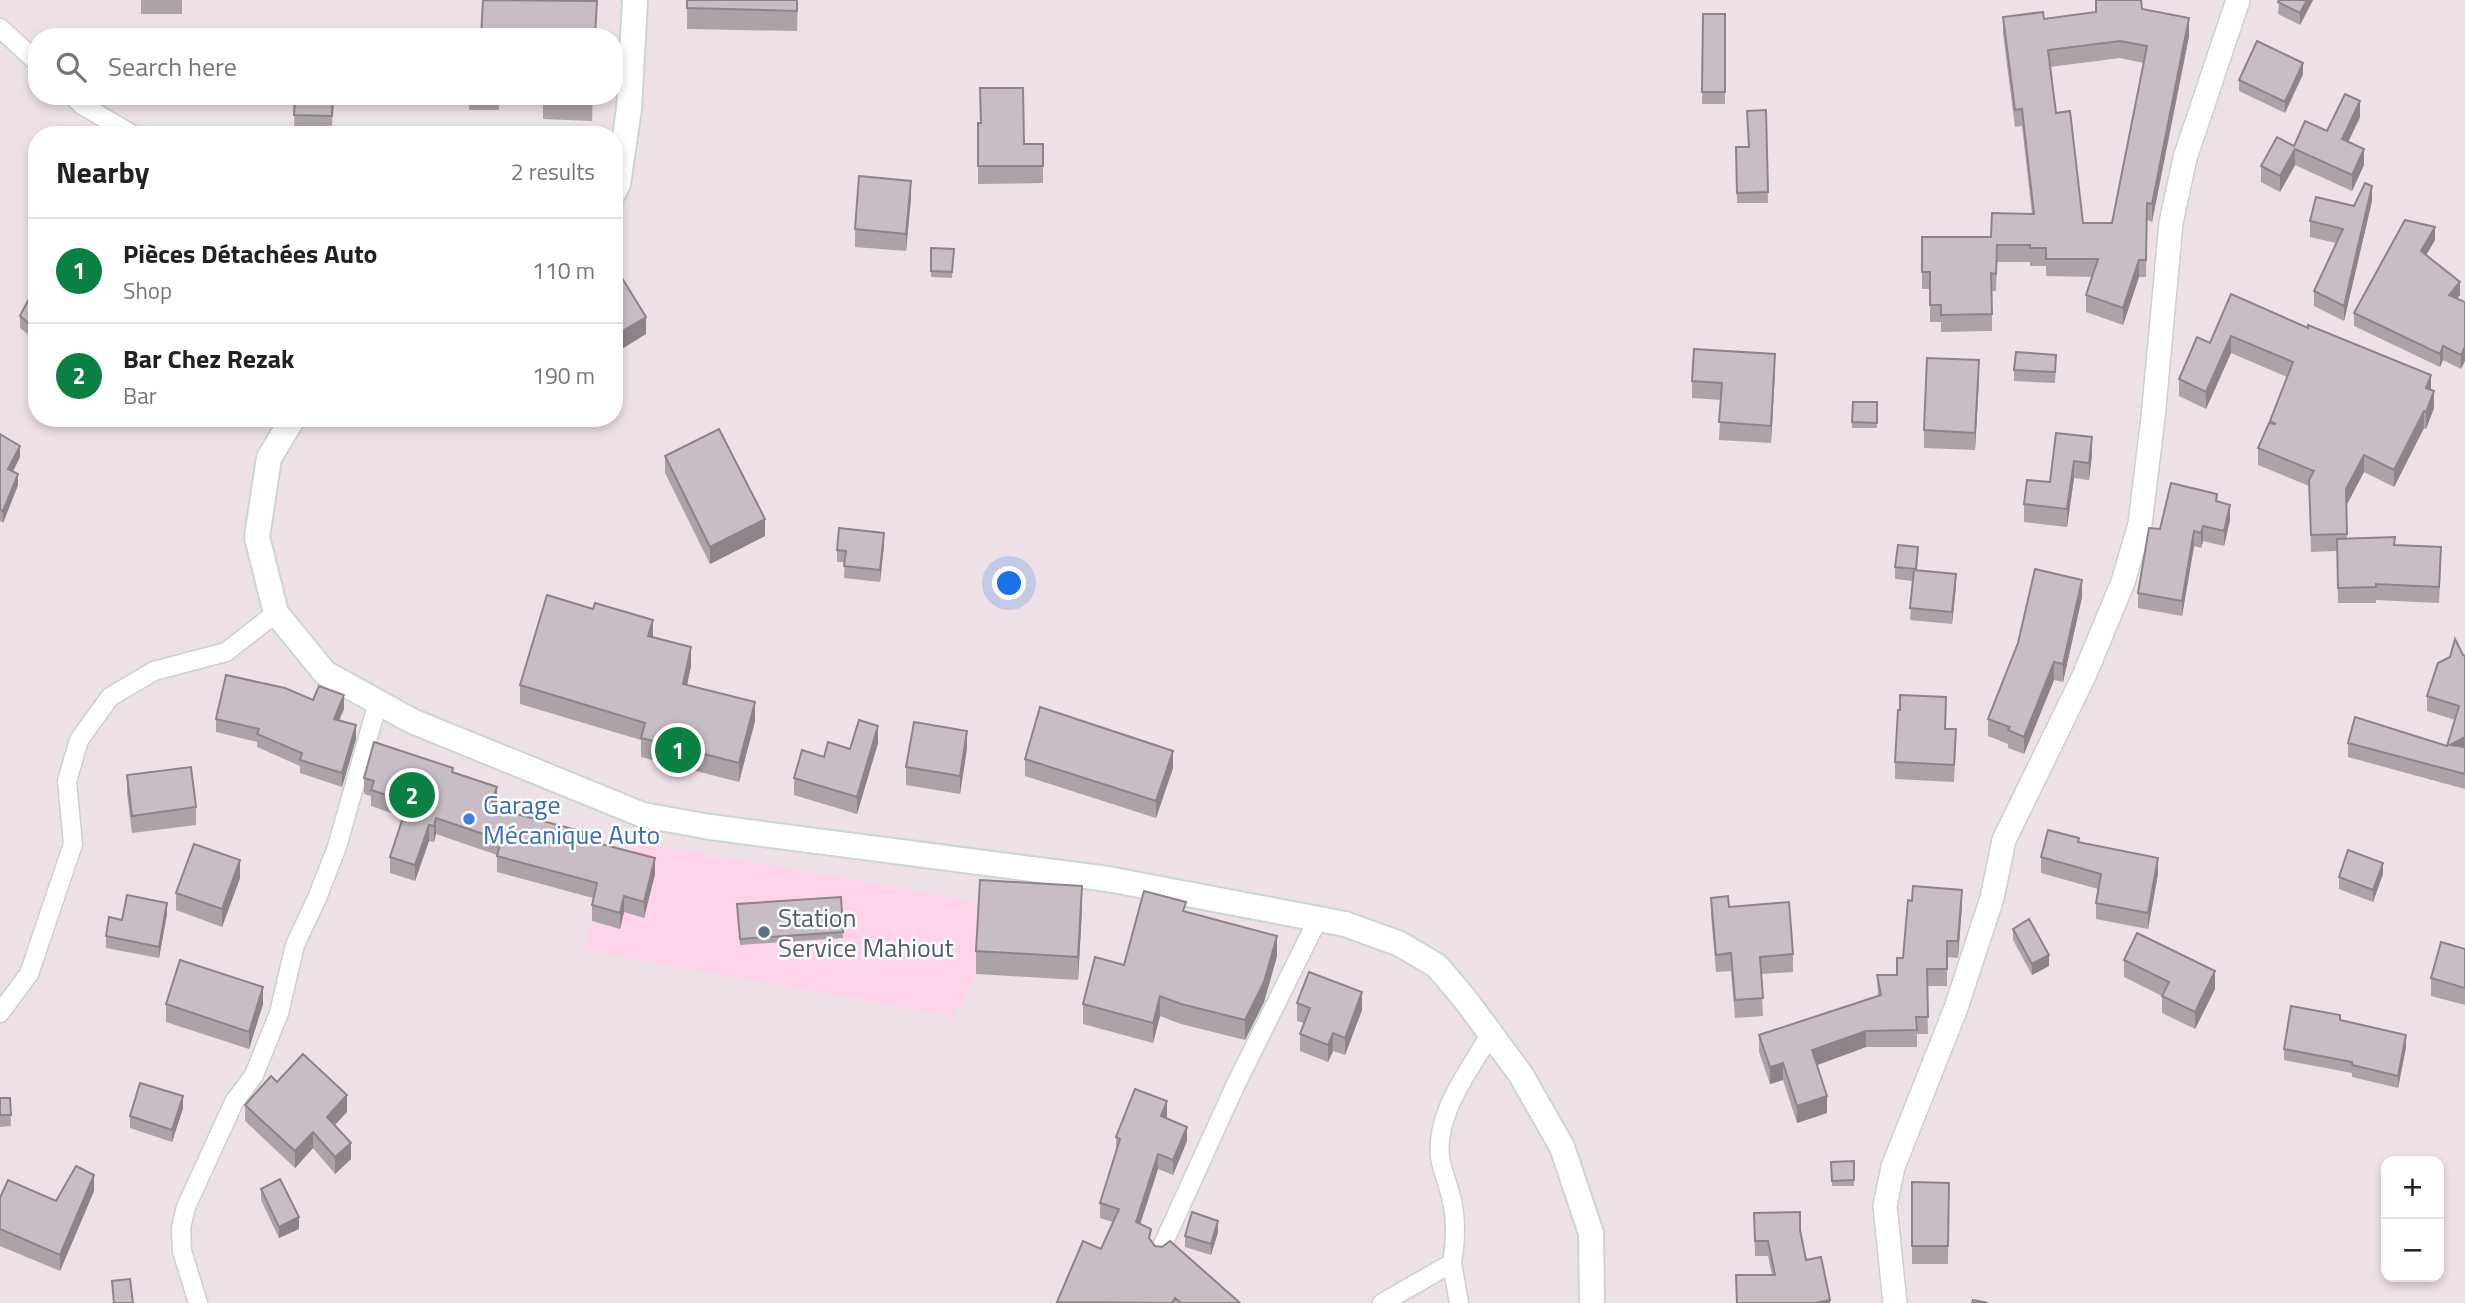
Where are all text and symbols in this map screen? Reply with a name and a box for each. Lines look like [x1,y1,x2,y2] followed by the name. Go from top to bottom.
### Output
[28,28,623,105] search box
[108,47,237,86] text: Search here
[52,48,90,86] icon: search
[56,149,149,195] text: Nearby
[511,154,595,189] text: 2 results
[123,234,377,273] text: Pièces Détachées Auto
[73,253,85,288] text: 1
[532,253,595,288] text: 110 m
[123,273,172,308] text: Shop
[123,339,294,378] text: Bar Chez Rezak
[73,358,85,393] text: 2
[532,358,595,393] text: 190 m
[123,378,157,413] text: Bar
[992,566,1026,600] your location
[655,724,701,776] pin: 1
[389,769,435,821] pin: 2
[483,785,660,854] place label: Garage Mécanique Auto
[461,811,477,827] marker: Garage Mécanique Auto
[778,898,954,967] place label: Station Service Mahiout
[756,924,772,940] marker: Station Service Mahiout
[2381,1156,2444,1282] map controls
[2381,1156,2444,1219] button: +
[2381,1219,2444,1282] button: −

